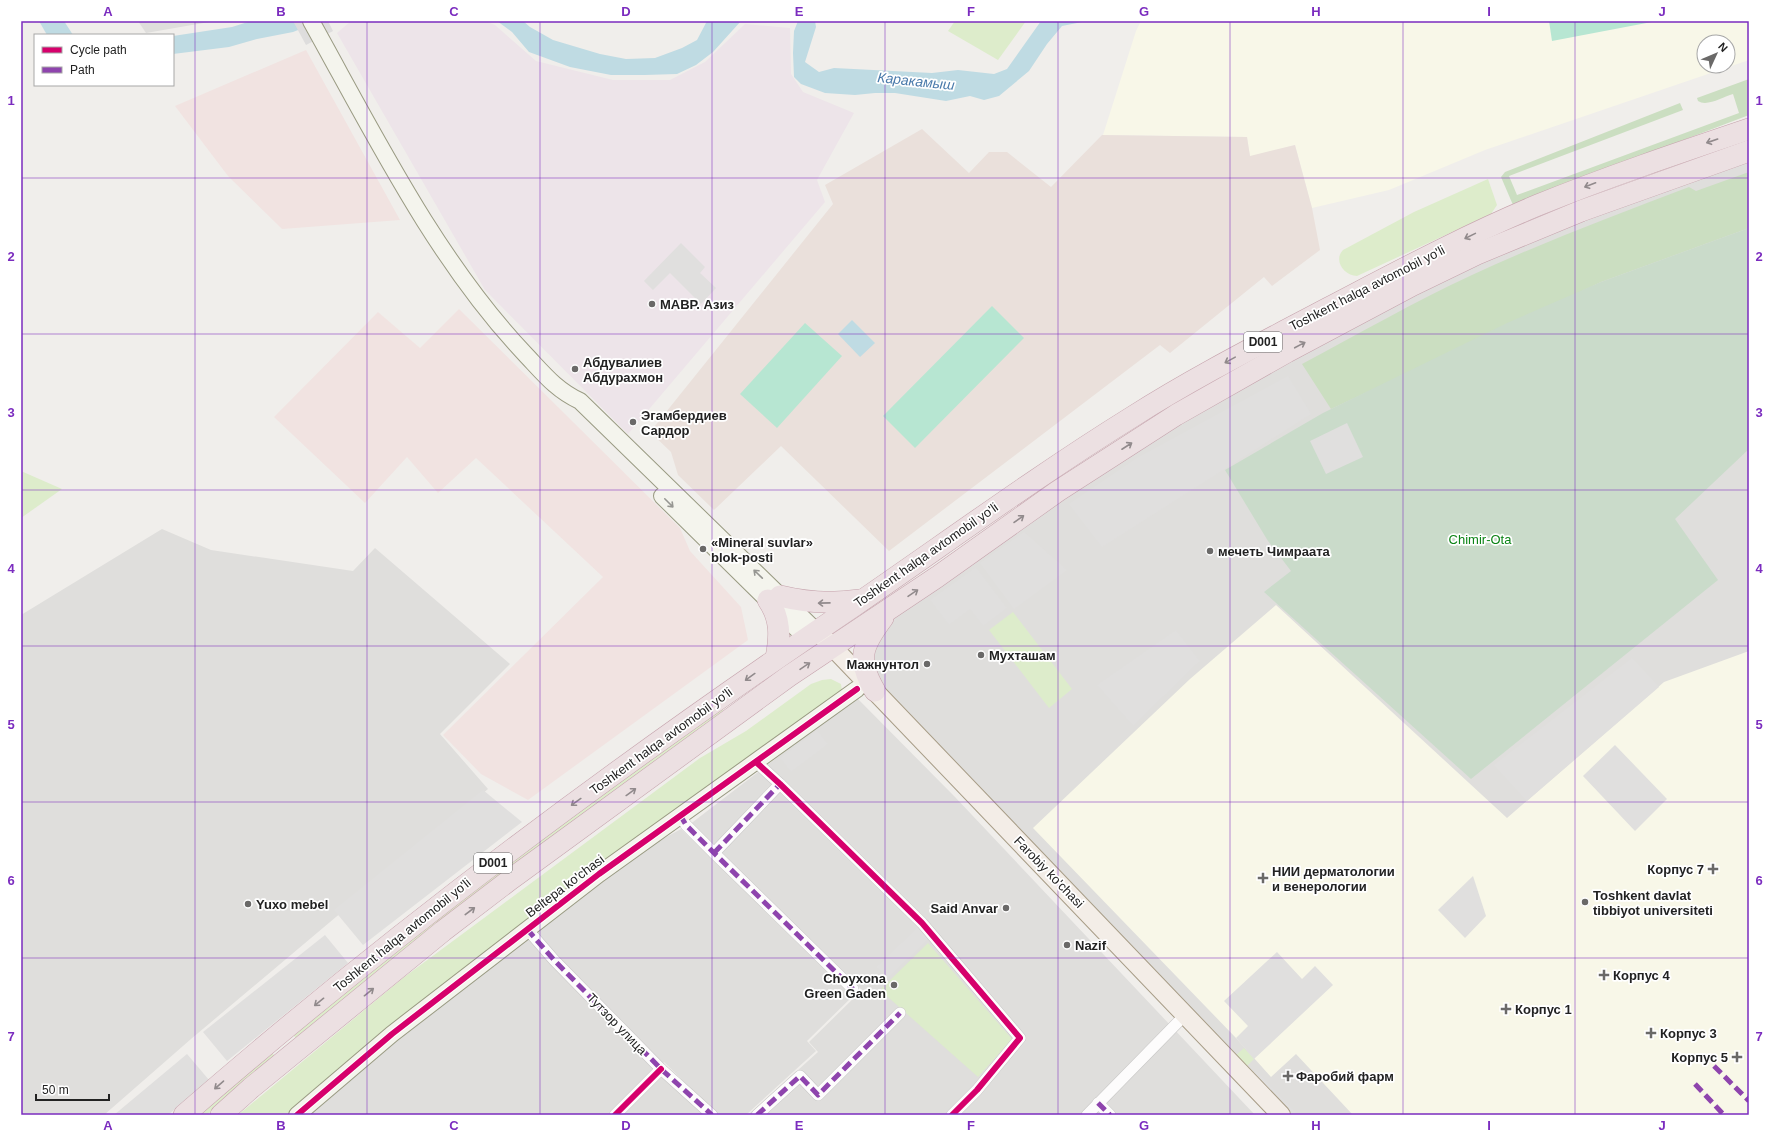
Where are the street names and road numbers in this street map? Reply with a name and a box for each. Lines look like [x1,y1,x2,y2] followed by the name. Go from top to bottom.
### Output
[1287,242,1447,334] street label: Toshkent halqa avtomobil yo'li
[1244,332,1282,352] road number: D001
[851,499,1001,611] street label: Toshkent halqa avtomobil yo'li
[587,684,735,798] street label: Toshkent halqa avtomobil yo'li
[1011,833,1087,911] street label: Farobiy ko'chasi
[523,852,607,920] street label: Beltepa ko'chasi
[474,853,512,873] road number: D001
[330,875,474,995] street label: Toshkent halqa avtomobil yo'li
[584,990,650,1058] street label: Тутзор улица

